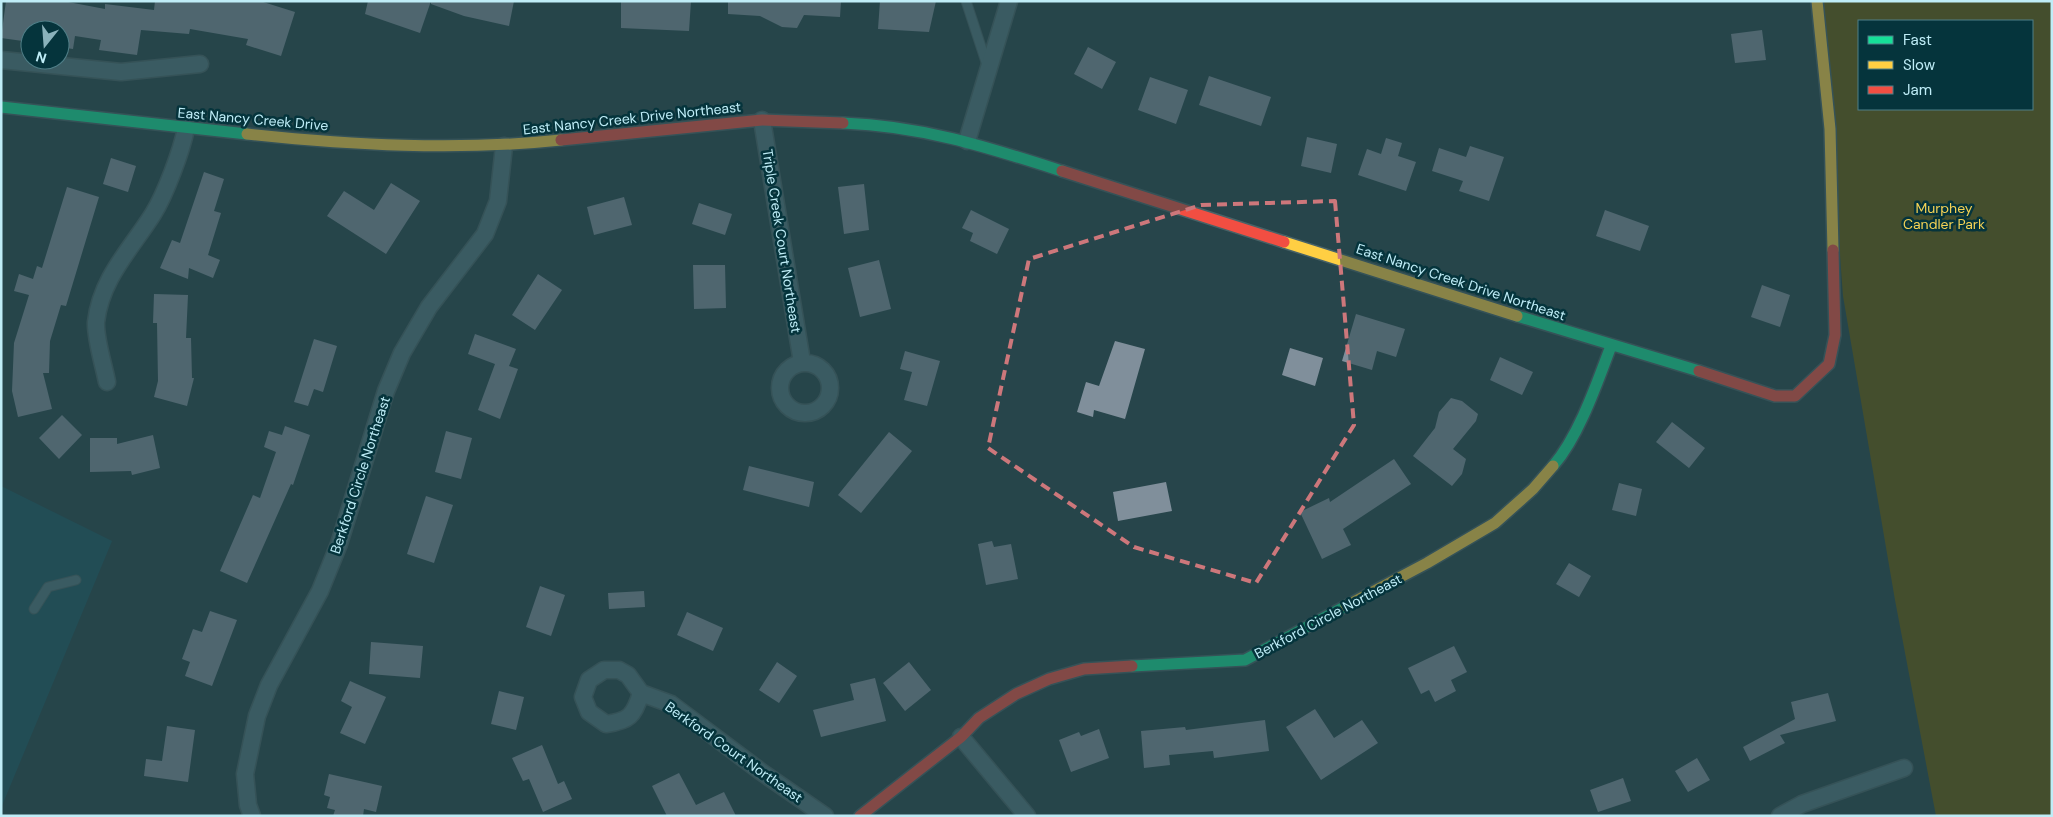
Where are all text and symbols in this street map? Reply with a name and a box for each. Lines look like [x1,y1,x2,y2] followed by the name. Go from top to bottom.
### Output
[20,20,70,70] north arrow
[1858,20,2033,110] legend
[1903,30,1932,50] text: Fast
[34,47,49,68] text: N
[1903,55,1936,75] text: Slow
[1903,80,1932,100] text: Jam
[522,98,742,138] street label: East Nancy Creek Drive Northeast
[177,103,329,135] street label: East Nancy Creek Drive
[759,148,805,334] street label: Triple Creek Court Northeast
[1903,199,1985,233] park label: Murphey Candler Park
[1354,240,1568,324] street label: East Nancy Creek Drive Northeast
[326,394,394,556] street label: Berkford Circle Northeast
[1251,569,1405,663] street label: Berkford Circle Northeast
[662,698,806,806] street label: Berkford Court Northeast

